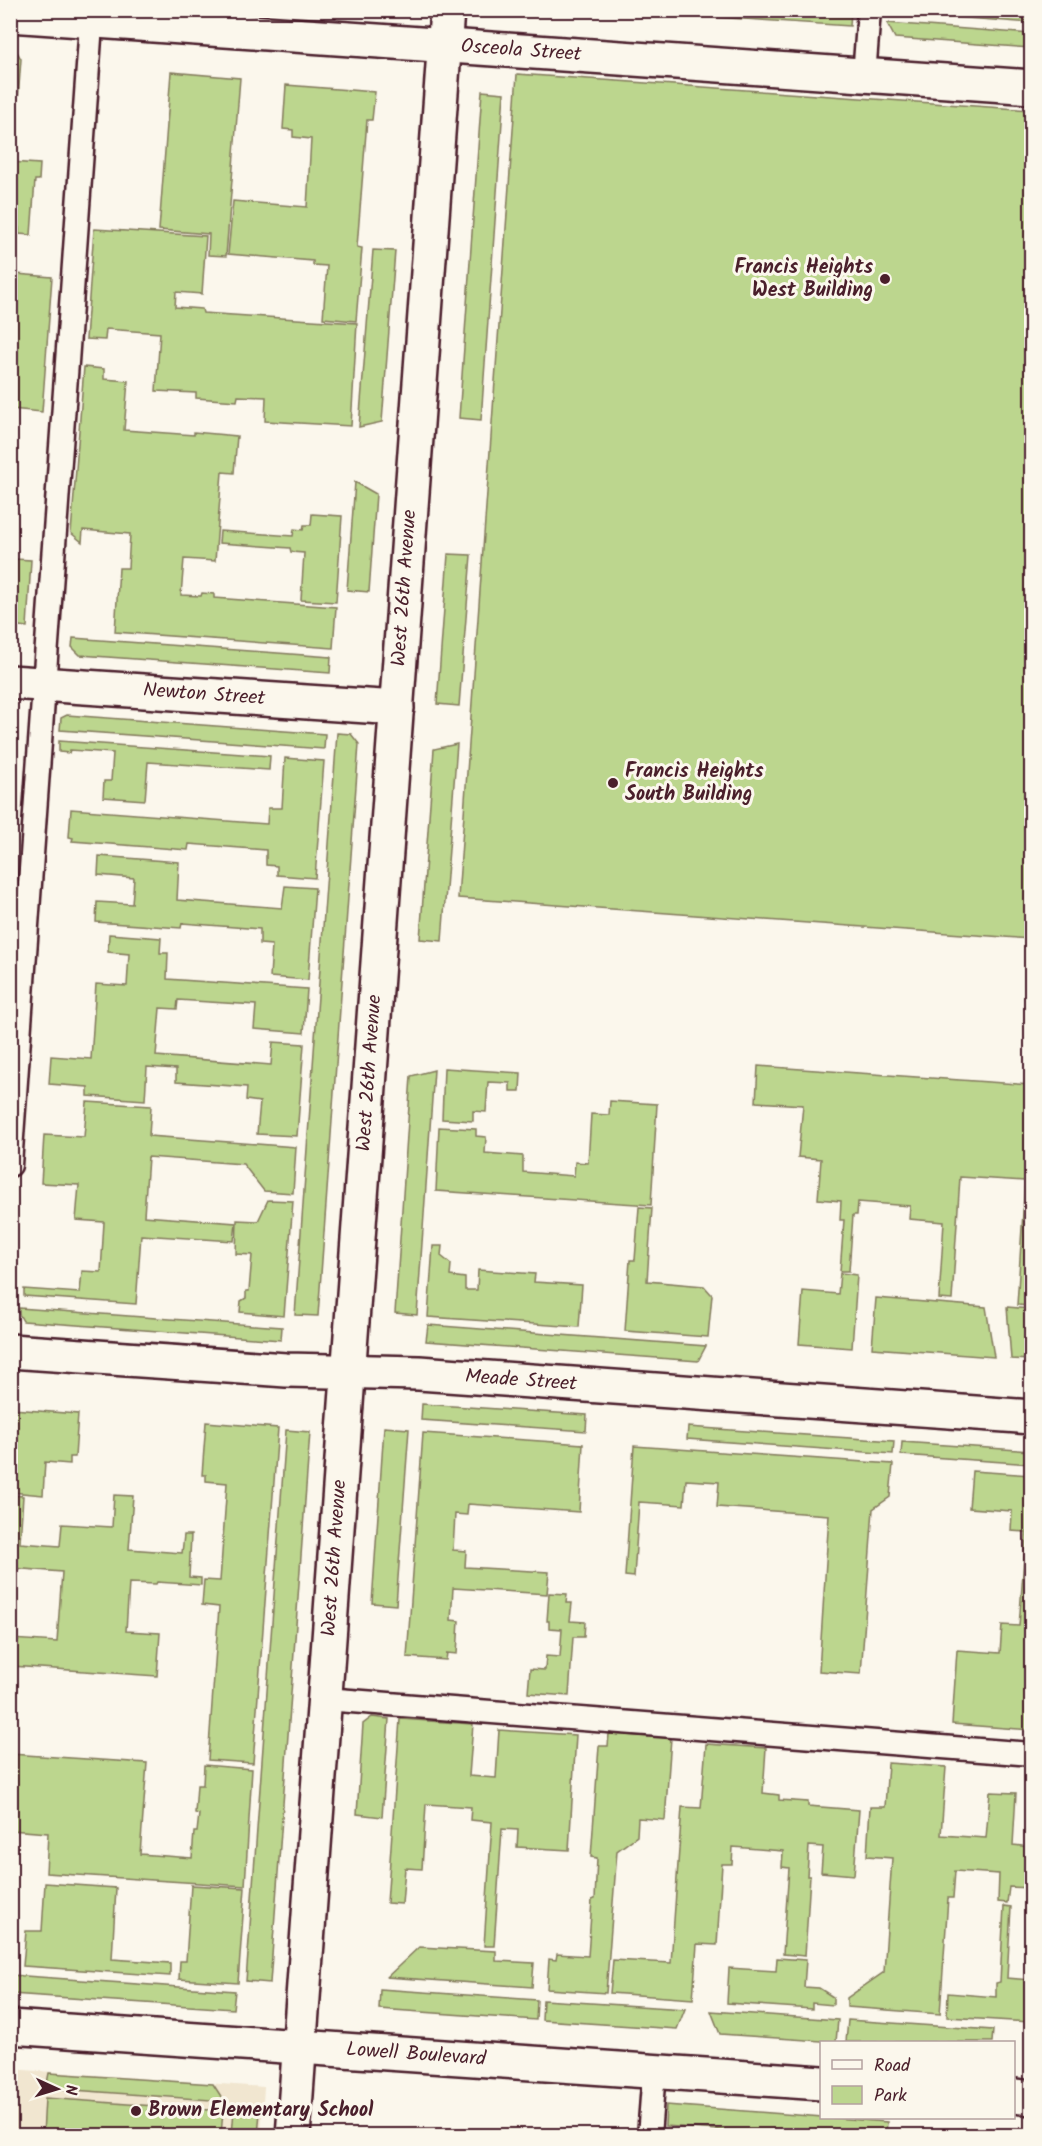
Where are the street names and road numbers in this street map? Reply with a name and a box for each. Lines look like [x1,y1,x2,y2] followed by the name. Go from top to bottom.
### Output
[460,31,583,71] street label: Osceola Street
[384,509,426,667] street label: West 26th Avenue
[142,675,266,715] street label: Newton Street
[349,994,391,1152] street label: West 26th Avenue
[464,1361,578,1401] street label: Meade Street
[314,1479,356,1637] street label: West 26th Avenue
[345,2034,488,2076] street label: Lowell Boulevard

